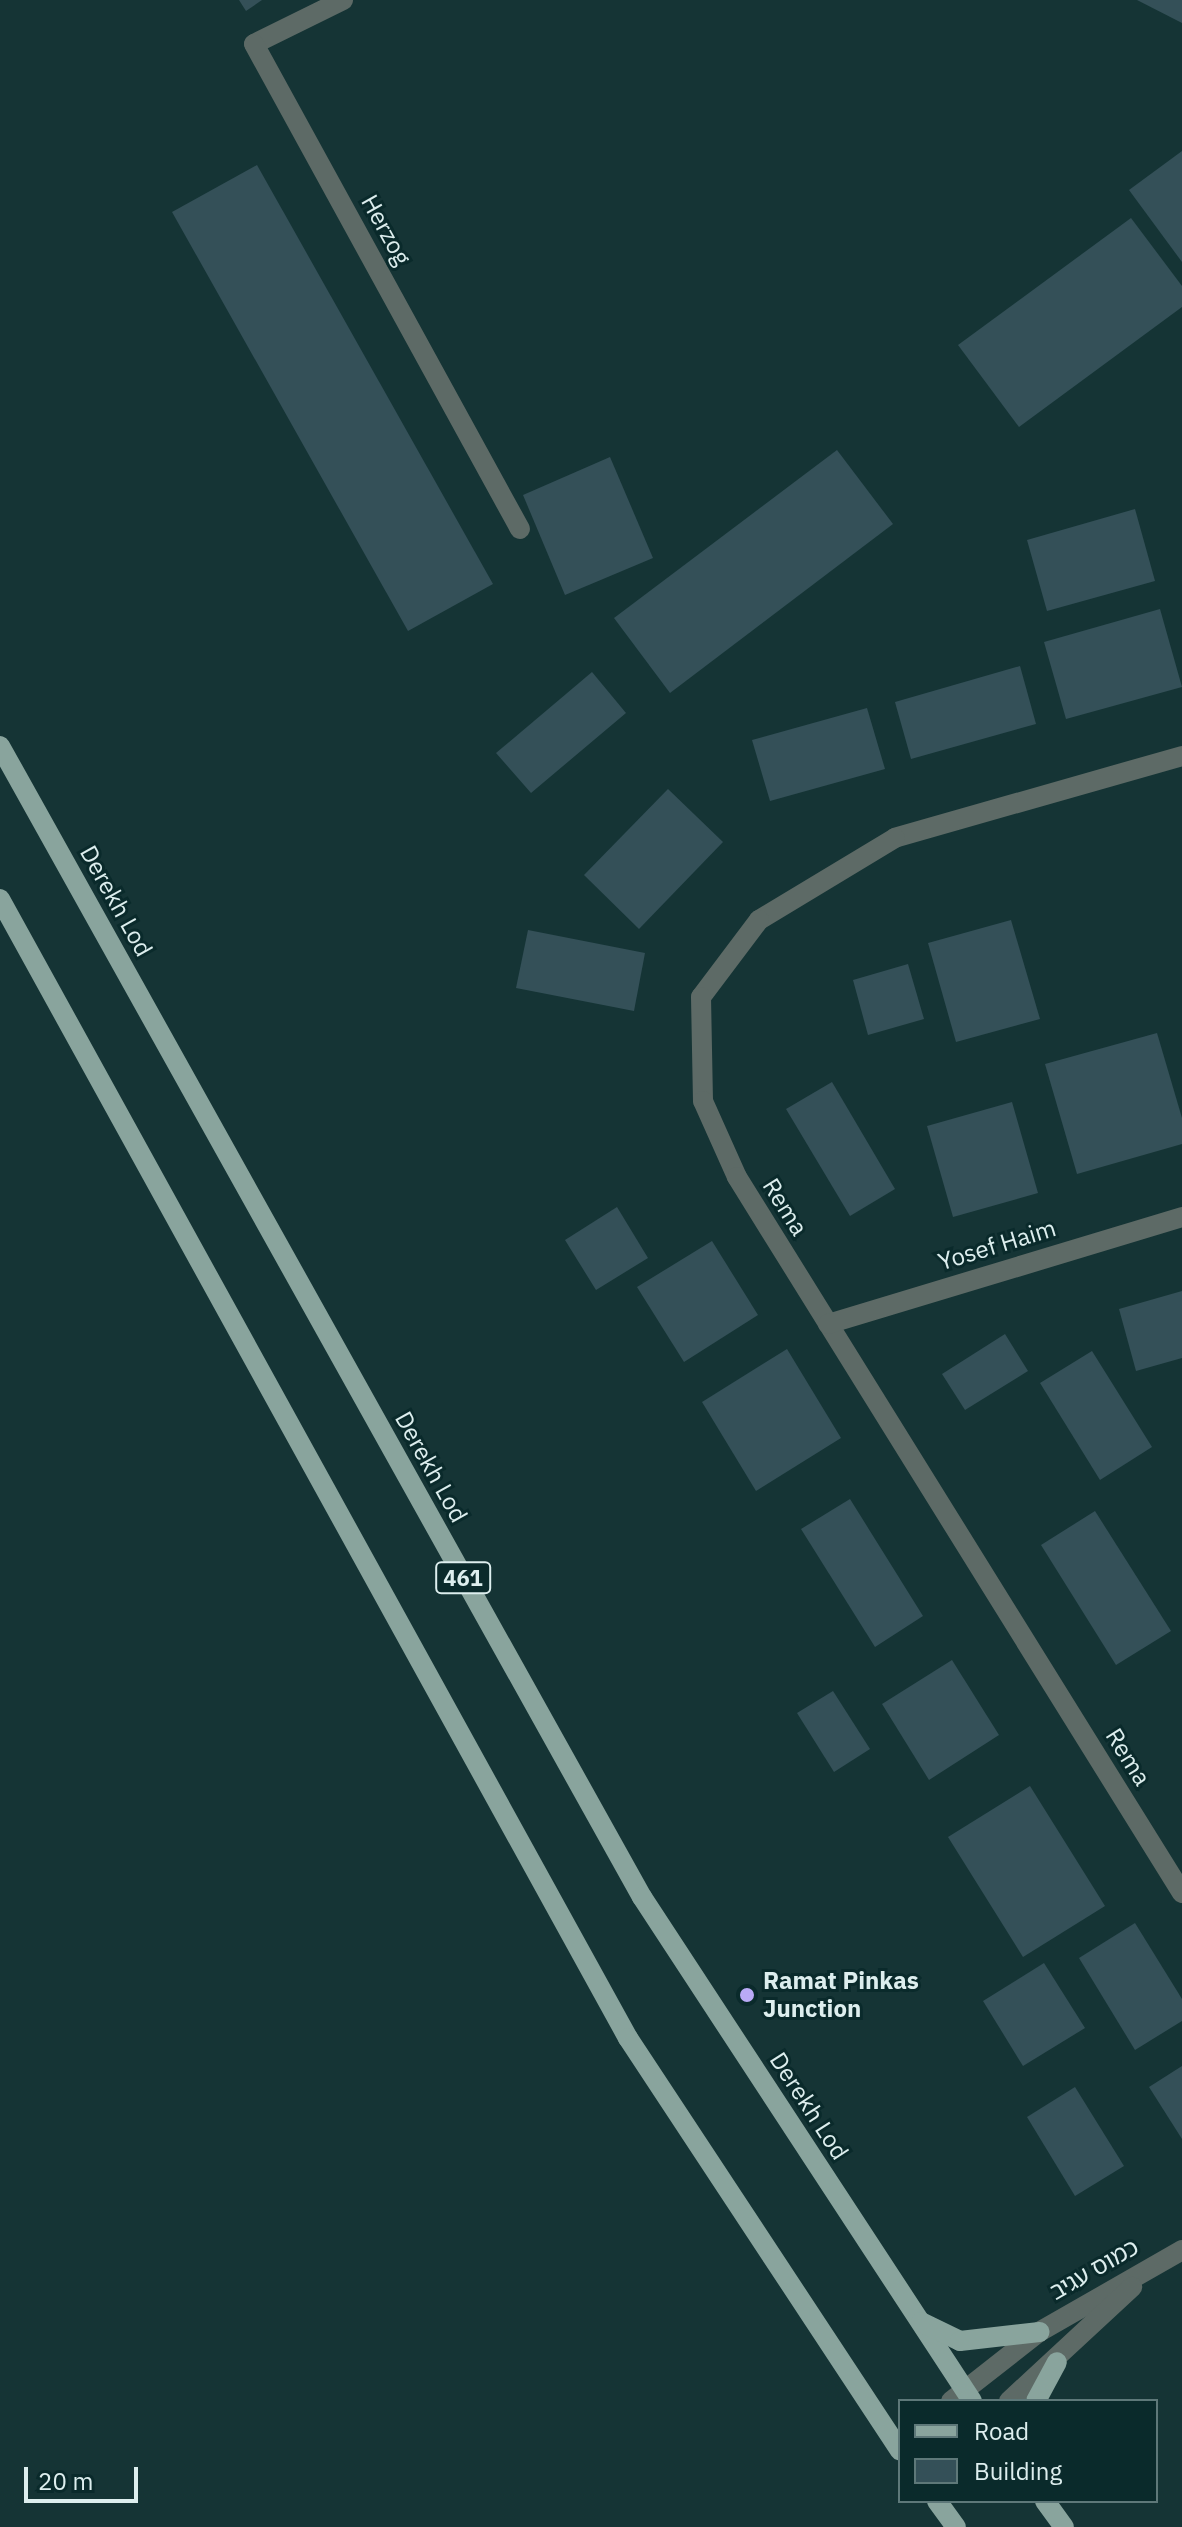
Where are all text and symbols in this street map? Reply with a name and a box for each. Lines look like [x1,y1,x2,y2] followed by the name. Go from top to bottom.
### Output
[355,190,417,270] street label: Herzog
[74,841,158,961] street label: Derekh Lod
[756,1173,814,1241] street label: Rema
[935,1213,1059,1277] street label: Yosef Haim
[389,1407,473,1527] street label: Derekh Lod
[435,1560,491,1596] road number: 461
[1099,1723,1157,1791] street label: Rema
[763,1967,919,2023] place label: Ramat Pinkas Junction
[738,1986,756,2004] marker: Ramat Pinkas Junction
[764,2047,854,2165] street label: Derekh Lod
[1045,2232,1143,2306] street label: כמוס עגיב
[898,2399,1158,2503] legend
[974,2415,1029,2447] text: Road
[28,2451,142,2501] scale bar
[974,2455,1062,2487] text: Building
[38,2465,93,2497] text: 20 m

